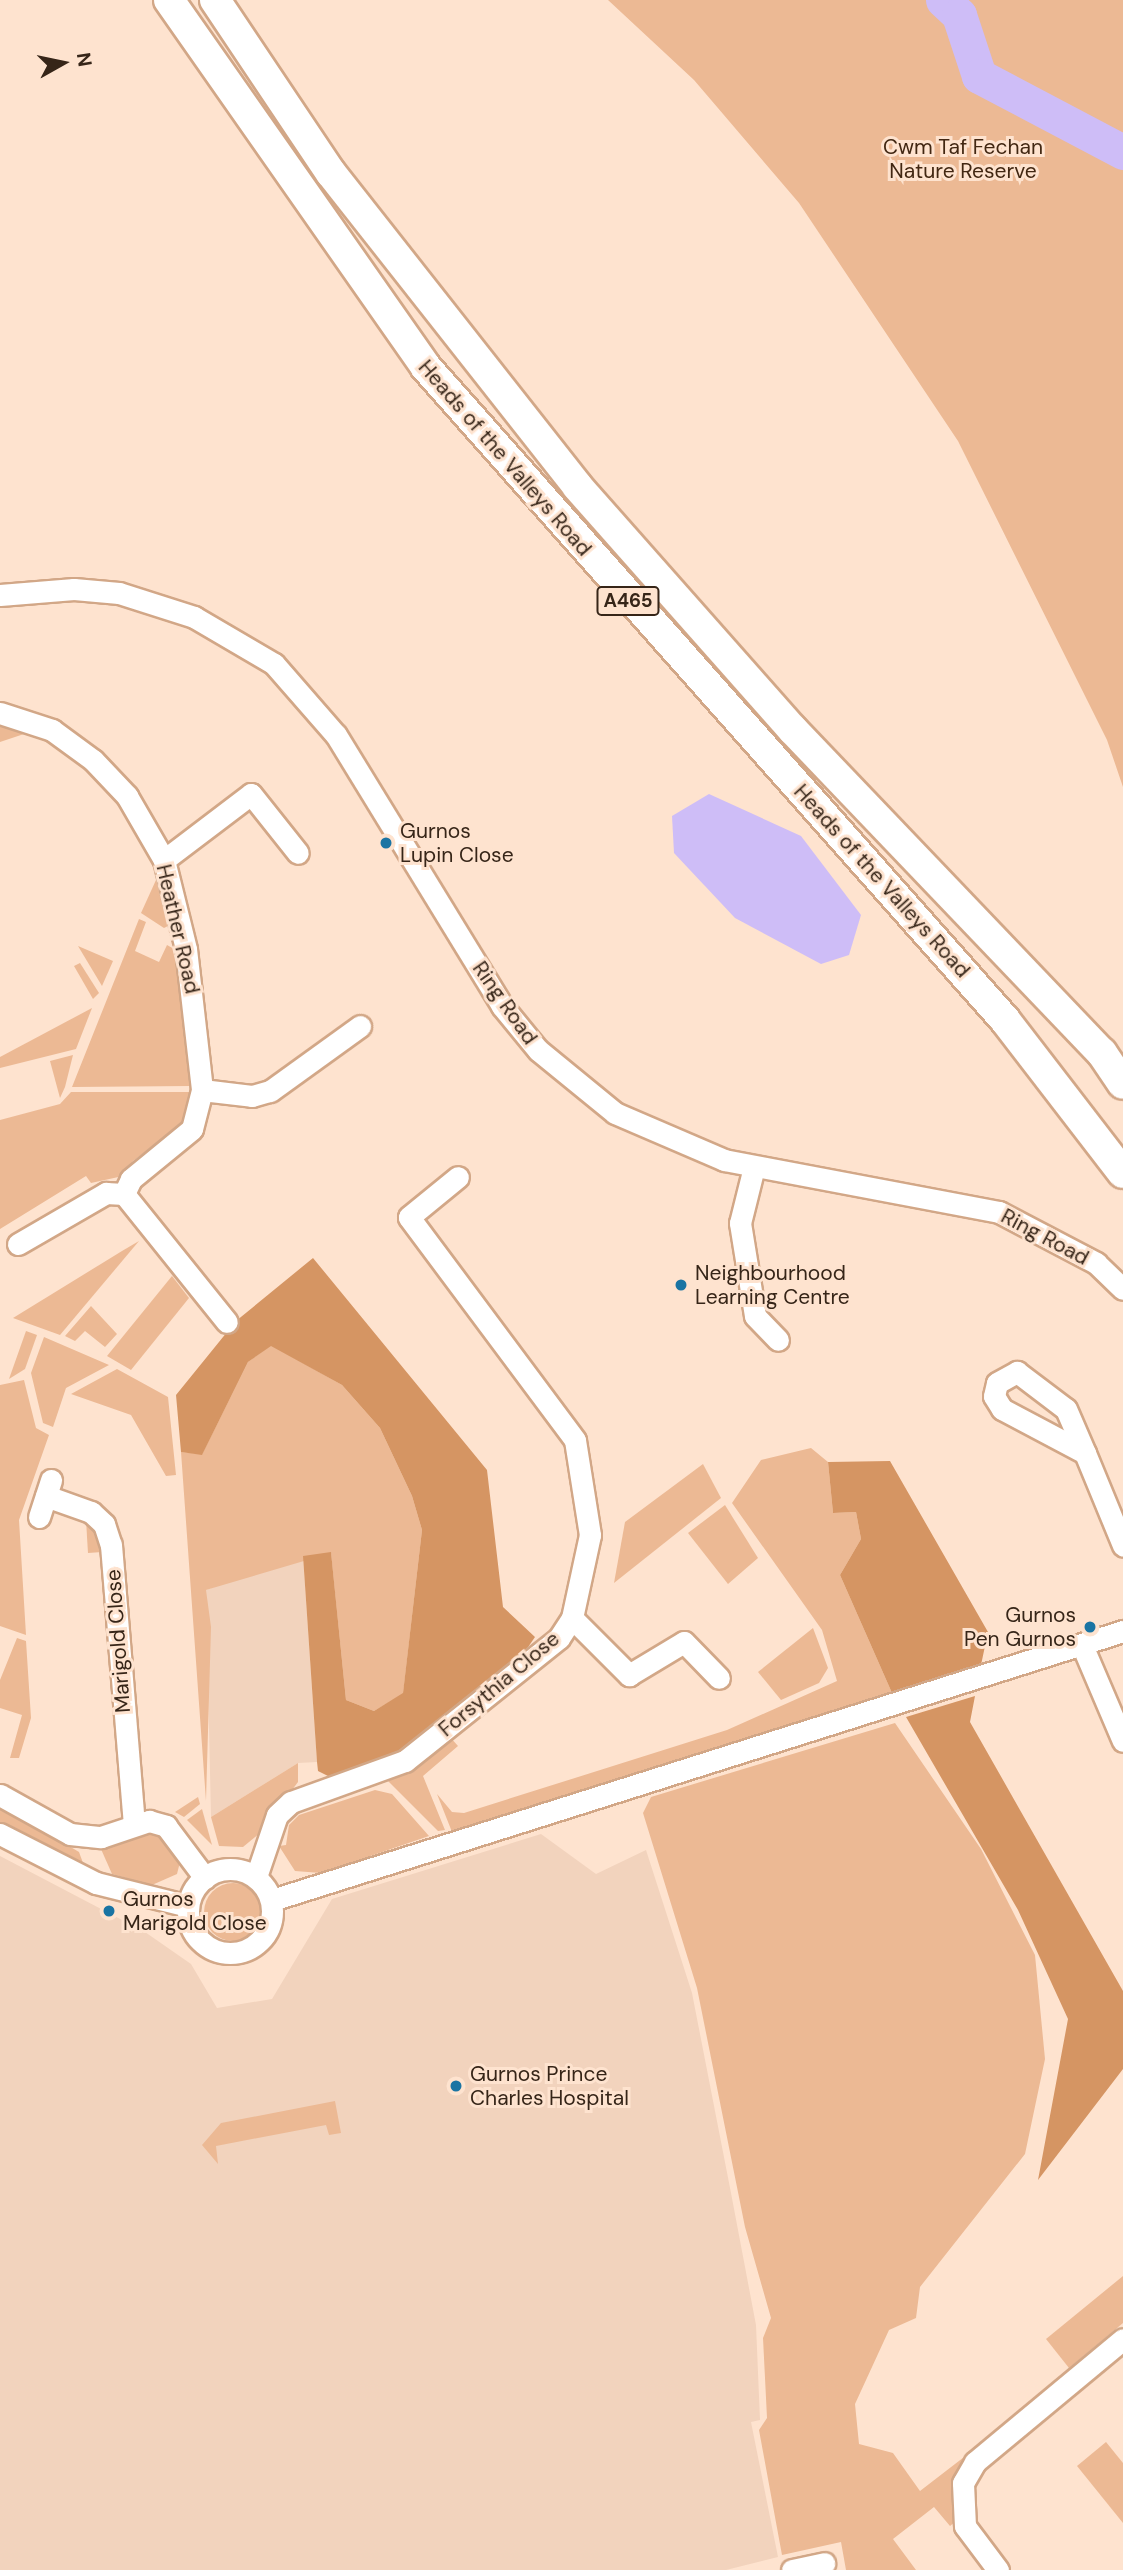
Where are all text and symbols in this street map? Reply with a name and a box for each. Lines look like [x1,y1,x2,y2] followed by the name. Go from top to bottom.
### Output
[28,28,98,98] north arrow
[71,51,98,68] text: N
[883,134,1043,184] park label: Cwm Taf Fechan Nature Reserve
[413,355,597,561] street label: Heads of the Valleys Road
[595,586,661,616] road number: A465
[789,779,975,983] street label: Heads of the Valleys Road
[400,818,514,868] place label: Gurnos Lupin Close
[378,835,394,851] marker: Gurnos Lupin Close
[151,862,205,996] street label: Heather Road
[467,957,543,1049] street label: Ring Road
[997,1203,1093,1271] street label: Ring Road
[695,1260,850,1310] place label: Neighbourhood Learning Centre
[673,1277,689,1293] marker: Neighbourhood Learning Centre
[100,1568,136,1714] street label: Marigold Close
[964,1602,1076,1652] place label: Gurnos Pen Gurnos
[1082,1619,1098,1635] marker: Gurnos Pen Gurnos
[434,1626,564,1742] street label: Forsythia Close
[123,1886,267,1936] place label: Gurnos Marigold Close
[101,1903,117,1919] marker: Gurnos Marigold Close
[470,2061,629,2111] place label: Gurnos Prince Charles Hospital
[448,2078,464,2094] marker: Gurnos Prince Charles Hospital

